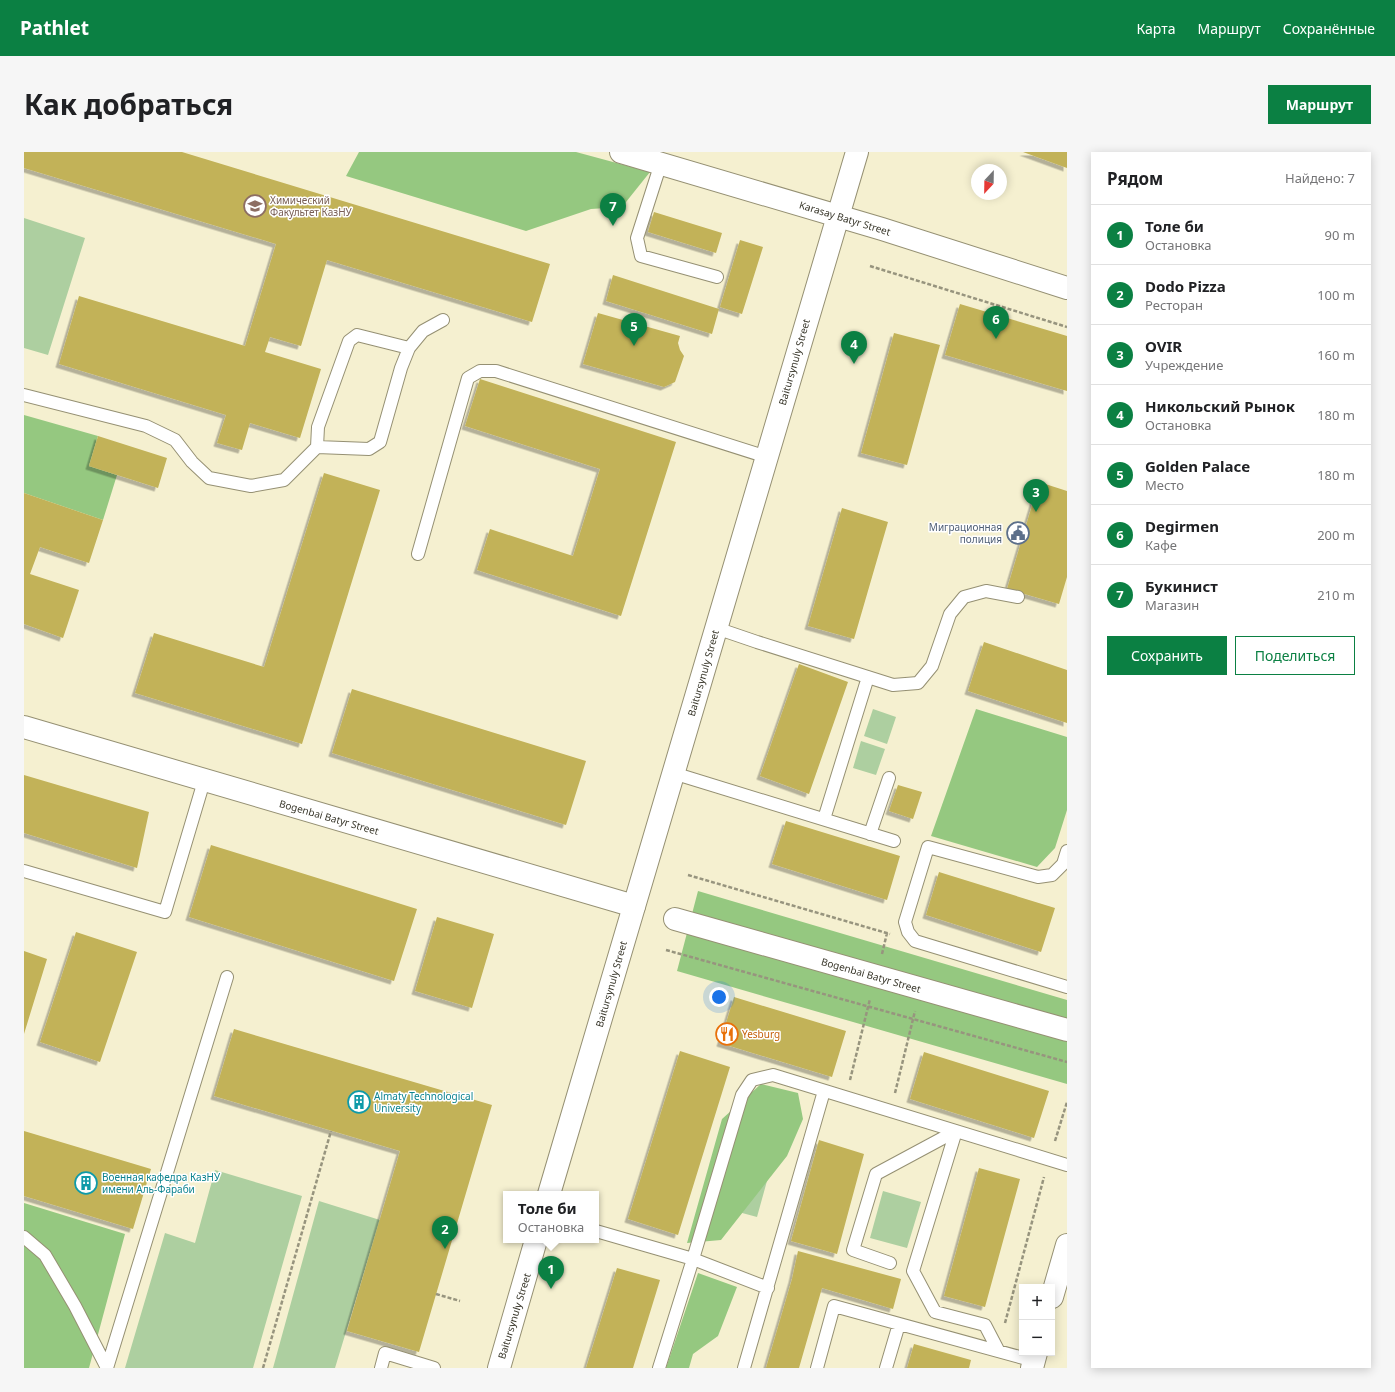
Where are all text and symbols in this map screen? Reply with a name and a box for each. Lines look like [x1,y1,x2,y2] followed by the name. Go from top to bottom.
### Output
[20,15,89,41] text: Pathlet
[1136,19,1175,38] text: Карта
[1197,19,1261,38] text: Маршрут
[1283,19,1375,38] text: Сохранённые
[24,85,233,123] text: Как добраться
[1268,85,1371,124] button: Маршрут
[971,164,1007,200] north arrow
[1107,167,1163,190] text: Рядом
[1285,169,1355,187] text: Найдено: 7
[242,193,268,219] school or university icon: Химический Факультет КазНУ
[270,193,353,219] place label: Химический Факультет КазНУ
[600,193,626,226] pin: 7
[798,197,893,239] street label: Karasay Batyr Street
[1145,216,1204,236] text: Толе би
[1116,226,1124,244] text: 1
[1325,226,1355,244] text: 90 m
[1145,236,1211,254] text: Остановка
[1145,276,1226,296] text: Dodo Pizza
[1116,286,1124,304] text: 2
[1317,286,1355,304] text: 100 m
[1145,296,1203,314] text: Ресторан
[983,306,1009,339] pin: 6
[621,313,647,346] pin: 5
[775,317,813,407] street label: Baitursynuly Street
[841,331,867,364] pin: 4
[1145,336,1182,356] text: OVIR
[1116,346,1124,364] text: 3
[1317,346,1355,364] text: 160 m
[1145,356,1223,374] text: Учреждение
[1145,396,1295,416] text: Никольский Рынок
[1116,406,1124,424] text: 4
[1317,406,1355,424] text: 180 m
[1145,416,1211,434] text: Остановка
[1145,456,1250,476] text: Golden Palace
[1116,466,1124,484] text: 5
[1317,466,1355,484] text: 180 m
[1145,476,1184,494] text: Место
[1023,479,1049,512] pin: 3
[1145,516,1219,536] text: Degirmen
[929,520,1002,546] place label: Миграционная полиция
[1005,520,1031,546] public building icon: Миграционная полиция
[1116,526,1124,544] text: 6
[1317,526,1355,544] text: 200 m
[1145,536,1177,554] text: Кафе
[1145,576,1218,596] text: Букинист
[1116,586,1124,604] text: 7
[1317,586,1355,604] text: 210 m
[1145,596,1199,614] text: Магазин
[684,628,722,718] street label: Baitursynuly Street
[1107,636,1227,675] button: Сохранить
[1235,636,1355,675] button: Поделиться
[278,796,381,838] street label: Bogenbai Batyr Street
[592,939,630,1029] street label: Baitursynuly Street
[820,954,923,996] street label: Bogenbai Batyr Street
[709,987,729,1007] your location
[714,1021,740,1047] restaurant icon: Yesburg
[742,1027,780,1041] place label: Yesburg
[346,1089,372,1115] building icon: Almaty Technological University
[374,1089,473,1115] place label: Almaty Technological University
[73,1170,99,1196] building icon: Военная кафедра КазНУ имени Аль-Фараби
[102,1170,221,1196] place label: Военная кафедра КазНУ имени Аль-Фараби
[503,1191,599,1243] popup
[518,1198,577,1218] text: Толе би
[432,1216,458,1249] pin: 2
[518,1218,584,1236] text: Остановка
[538,1256,564,1289] pin: 1
[494,1271,534,1361] street label: Baitursynuly Street
[1019,1284,1055,1356] map controls
[1019,1284,1055,1320] button: +
[1019,1320,1055,1356] button: −

